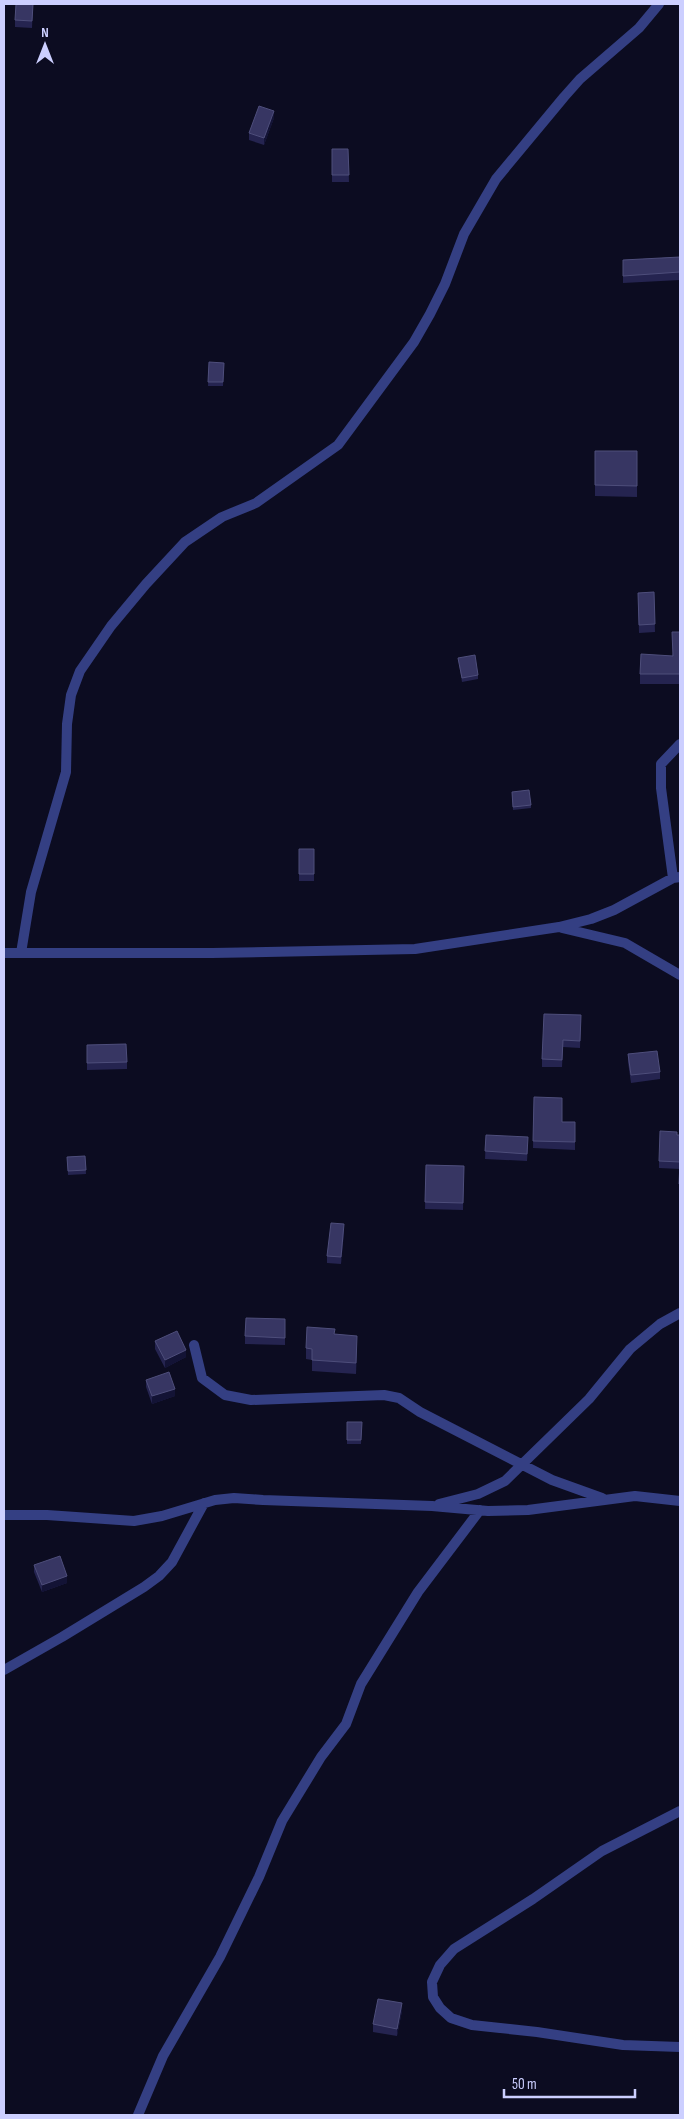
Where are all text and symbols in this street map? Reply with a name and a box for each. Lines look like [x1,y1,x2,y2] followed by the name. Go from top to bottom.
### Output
[20,20,70,70] north arrow
[41,24,49,41] text: N
[504,2066,635,2098] scale bar
[512,2075,537,2094] text: 50 m

